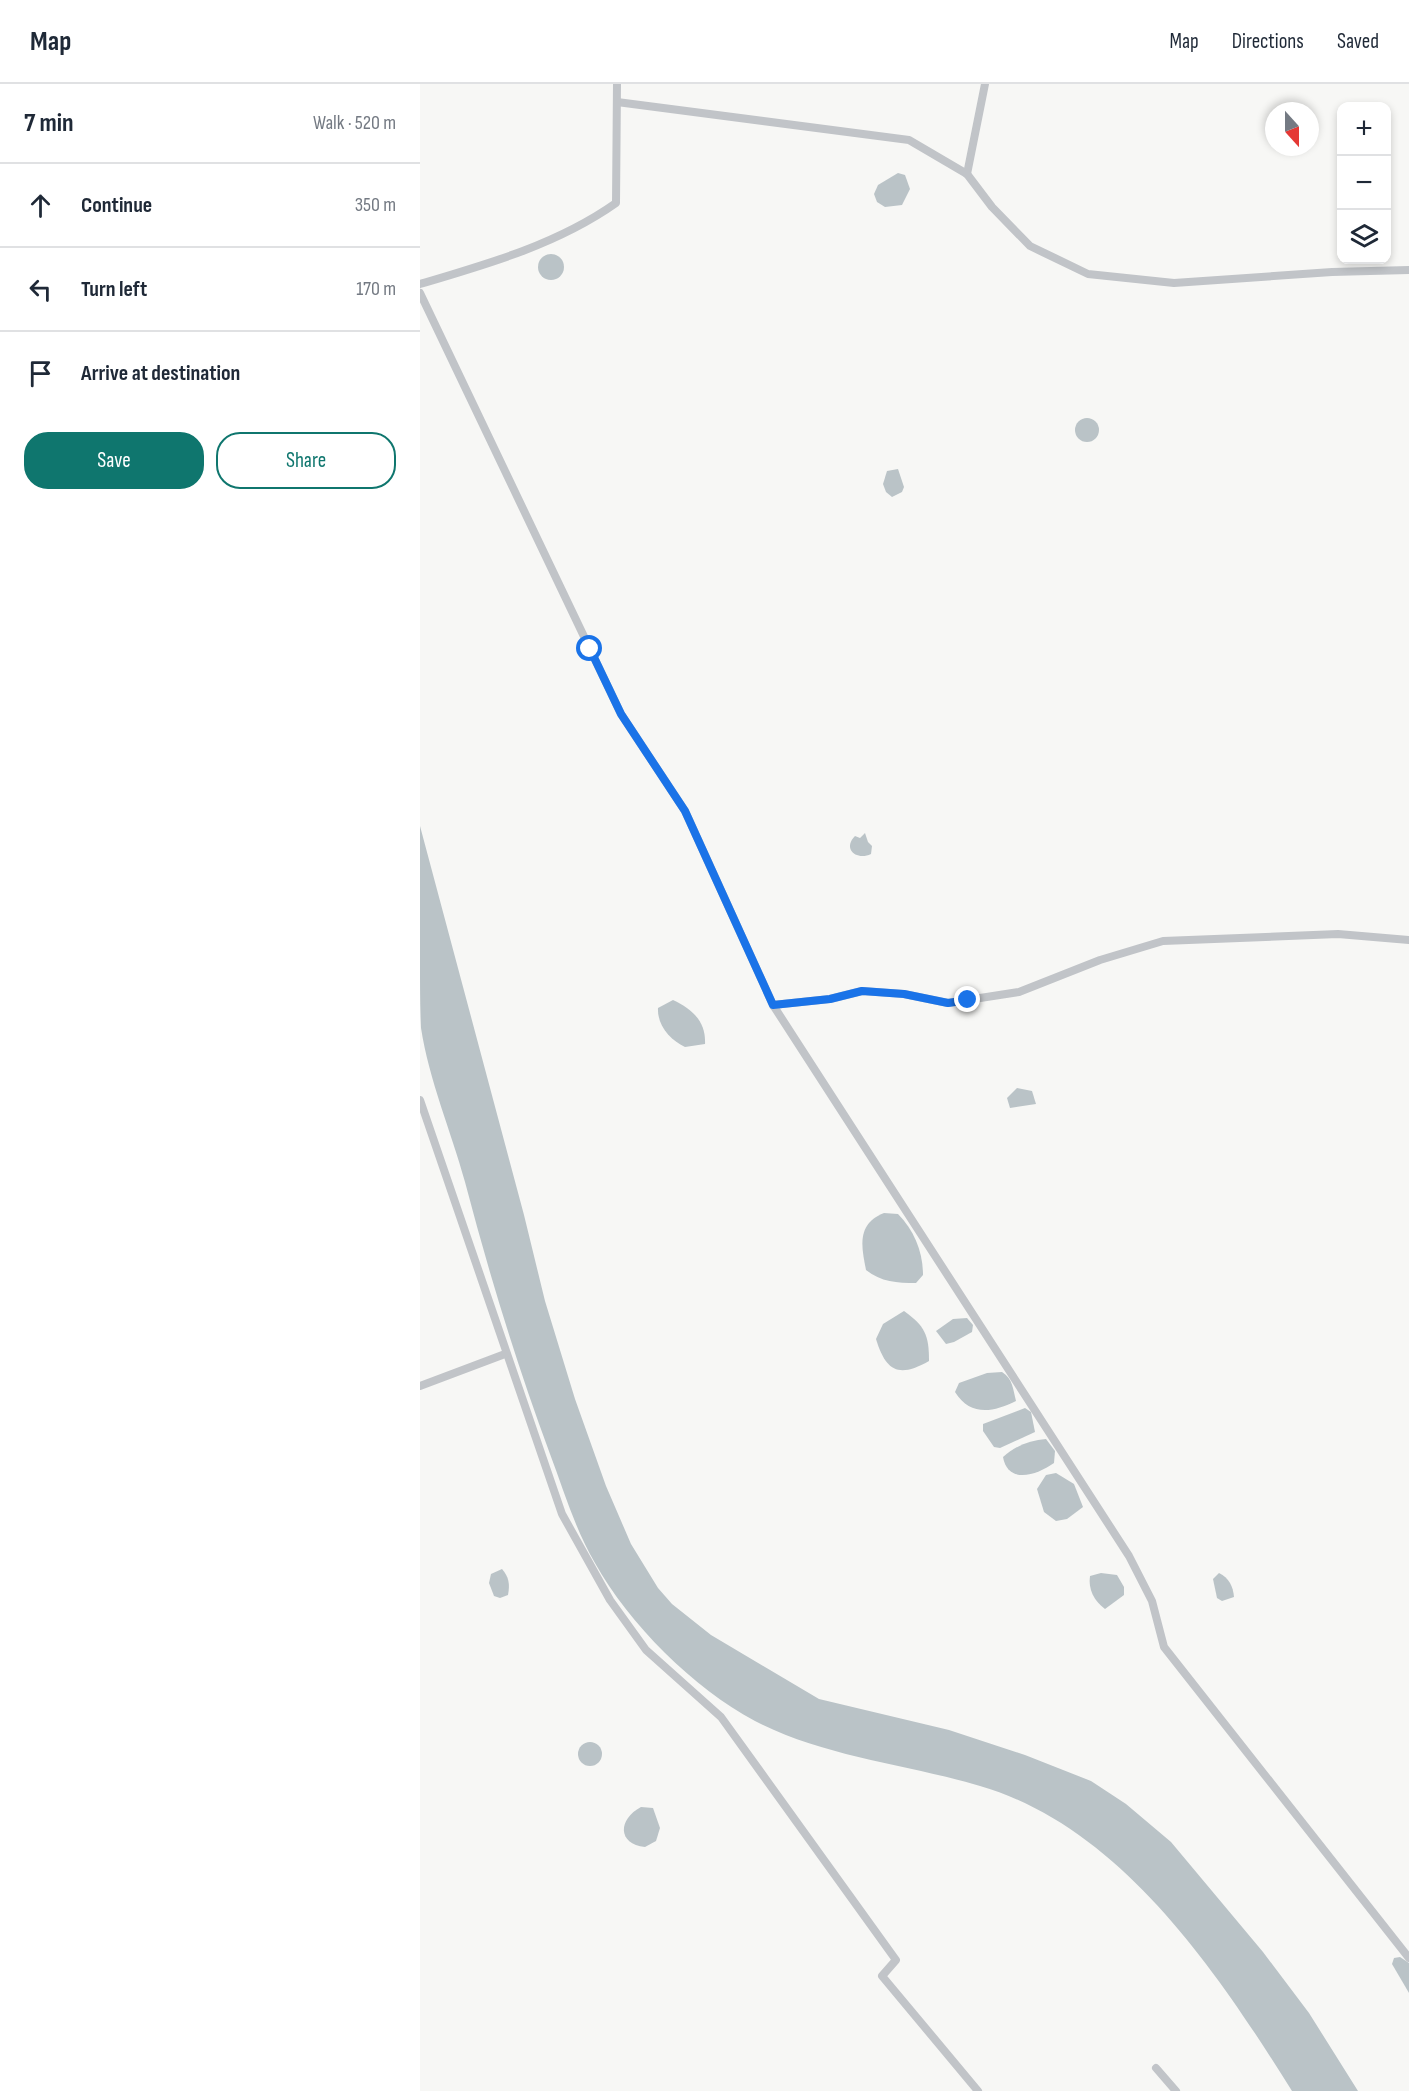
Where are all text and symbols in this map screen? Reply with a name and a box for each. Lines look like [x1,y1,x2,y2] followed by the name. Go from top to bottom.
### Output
[30,25,71,58] text: Map
[1169,29,1199,54] text: Map
[1232,29,1304,54] text: Directions
[1337,29,1379,54] text: Saved
[1265,102,1319,156] north arrow
[1337,102,1391,264] map controls
[1337,102,1391,156] button: +
[24,108,73,139] text: 7 min
[313,111,396,135] text: Walk · 520 m
[1337,156,1391,210] button: −
[24,189,57,222] icon: ahead
[81,192,152,219] text: Continue
[355,193,396,217] text: 350 m
[1337,210,1391,264] button: layers
[24,273,57,306] icon: left
[81,276,147,303] text: Turn left
[356,277,396,301] text: 170 m
[24,357,57,390] icon: arrive
[81,360,240,387] text: Arrive at destination
[24,432,204,489] button: Save
[216,432,396,489] button: Share
[576,635,602,661] route start
[954,986,980,1012] route end

